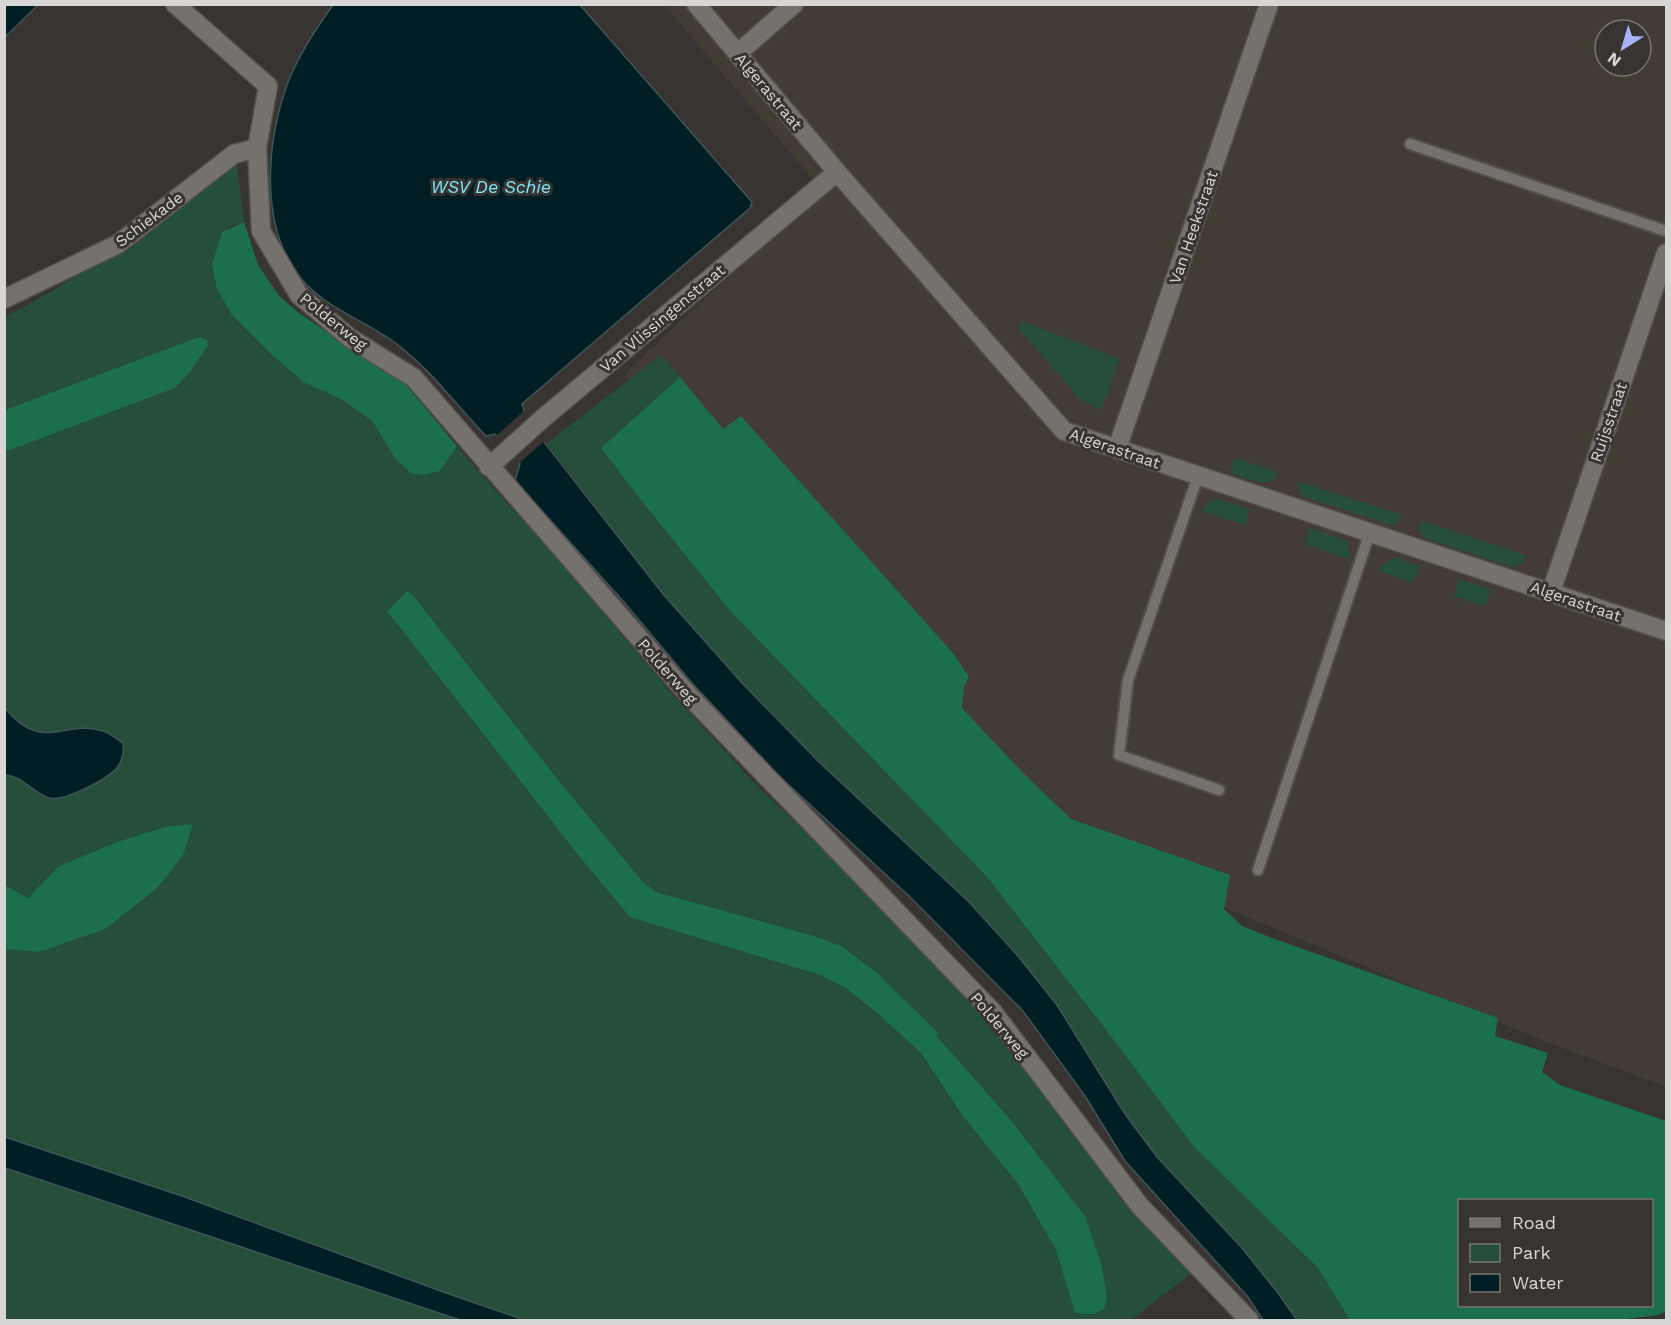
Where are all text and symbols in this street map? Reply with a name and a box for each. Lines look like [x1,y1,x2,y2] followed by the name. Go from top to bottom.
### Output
[1593,18,1653,78] north arrow
[1604,48,1625,71] text: N
[731,49,806,134] street label: Algerastraat
[1165,168,1222,286] street label: Van Heekstraat
[431,176,551,197] water label: WSV De Schie
[112,188,187,251] street label: Schiekade
[596,260,729,376] street label: Van Vlissingenstraat
[296,289,371,354] street label: Polderweg
[1586,379,1631,465] street label: Ruijsstraat
[1067,424,1163,473] street label: Algerastraat
[1528,577,1624,626] street label: Algerastraat
[634,635,702,708] street label: Polderweg
[966,988,1033,1063] street label: Polderweg
[1458,1199,1653,1307] legend
[1512,1212,1556,1233] text: Road
[1512,1242,1551,1263] text: Park
[1512,1272,1564,1293] text: Water

